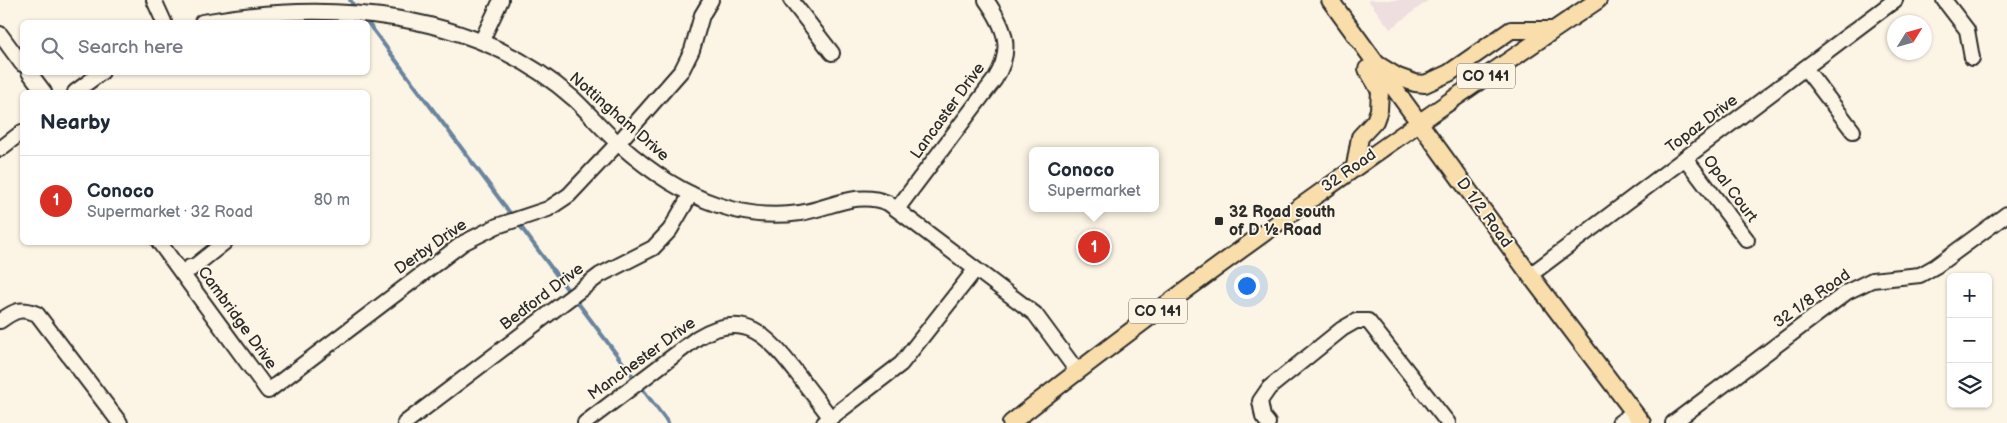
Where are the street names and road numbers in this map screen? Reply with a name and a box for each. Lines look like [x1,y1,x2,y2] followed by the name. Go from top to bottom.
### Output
[907,59,989,163] street label: Lancaster Drive
[1457,64,1515,88] road number: CO 141
[565,69,673,166] street label: Nottingham Drive
[1662,91,1742,157] street label: Topaz Drive
[1318,145,1380,197] street label: 32 Road
[1699,152,1761,226] street label: Opal Court
[1452,174,1516,252] street label: D 1/2 Road
[391,215,471,279] street label: Derby Drive
[497,259,588,335] street label: Bedford Drive
[193,263,281,373] street label: Cambridge Drive
[1770,266,1854,332] street label: 32 1/8 Road
[1129,298,1187,324] road number: CO 141
[585,313,700,404] street label: Manchester Drive

